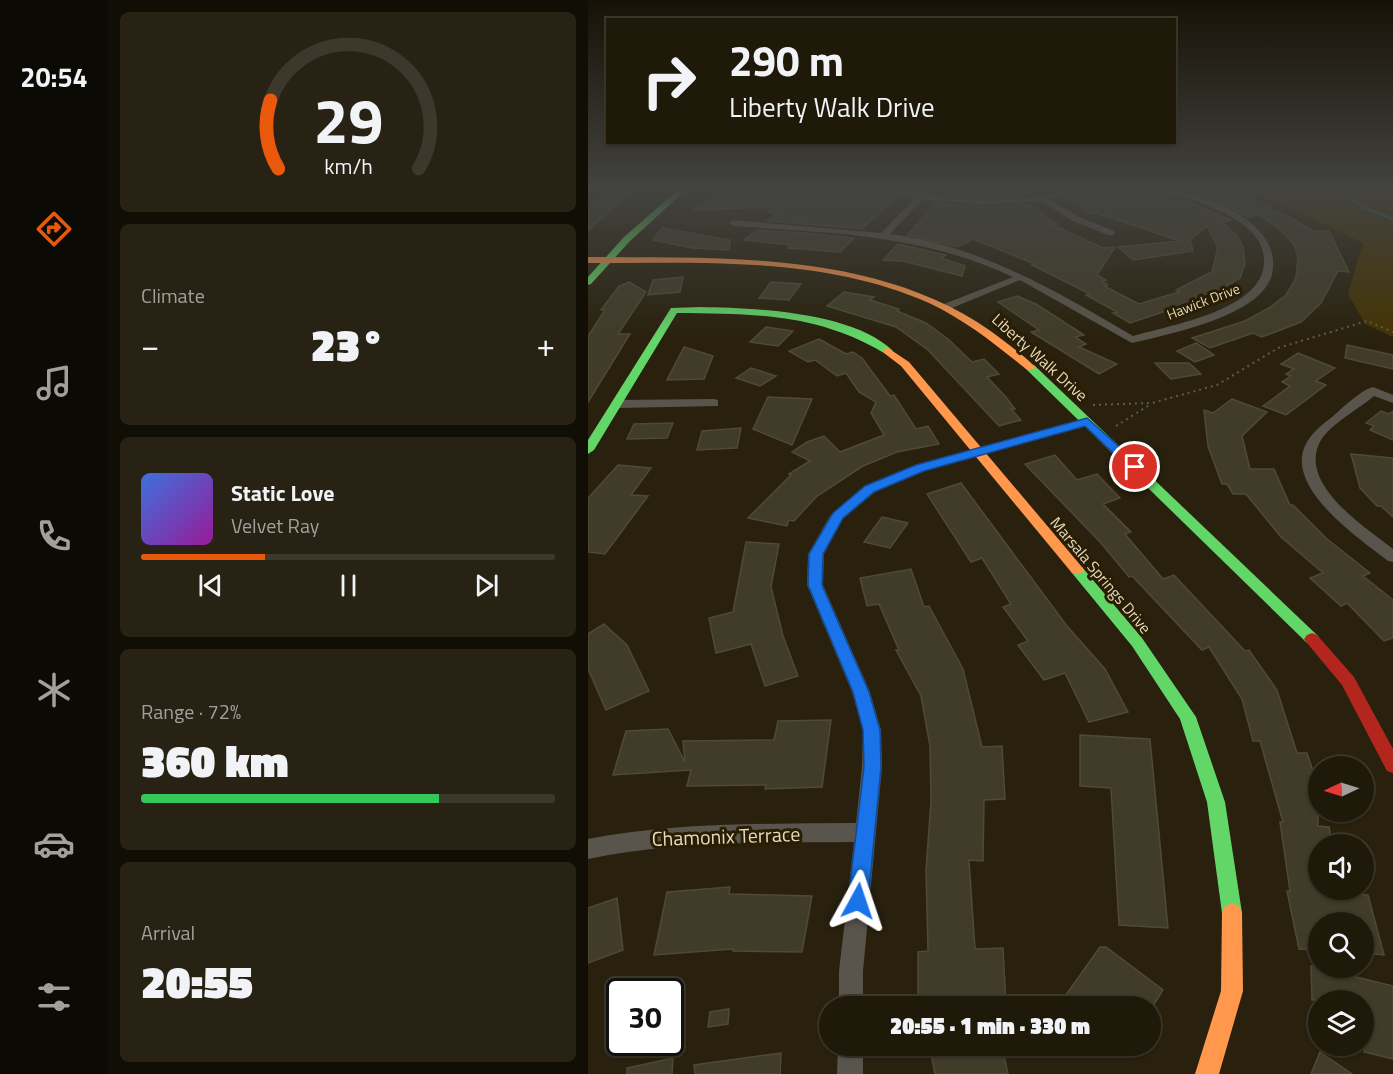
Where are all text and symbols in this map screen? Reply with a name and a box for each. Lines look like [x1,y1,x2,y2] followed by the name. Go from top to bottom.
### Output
[729,28,844,92] text: 290 m
[630,42,708,120] icon: right
[20,56,88,97] text: 20:54
[313,72,383,167] text: 29
[729,86,935,127] text: Liberty Walk Drive
[324,151,372,183] text: km/h
[33,208,75,250] icon: directions
[1163,277,1243,325] street label: Hawick Drive
[141,280,205,311] text: Climate
[987,307,1093,407] street label: Liberty Walk Drive
[311,310,385,378] text: 23°
[141,320,159,370] text: −
[537,320,555,370] text: +
[33,362,75,404] icon: music
[1109,441,1160,492] pin
[1118,450,1151,483] icon: arrive
[231,476,334,510] text: Static Love
[231,510,320,541] text: Velvet Ray
[1045,511,1157,639] street label: Marsala Springs Drive
[33,515,75,557] icon: phone
[194,569,227,602] icon: previous
[332,569,365,602] icon: pause
[470,569,503,602] icon: next
[33,669,75,711] icon: climate
[141,696,241,727] text: Range · 72%
[141,726,289,794] text: 360 km
[1308,756,1374,822] north arrow
[1308,756,1374,1056] map controls
[651,818,801,854] street label: Chamonix Terrace
[33,823,75,865] icon: car
[1308,834,1374,900] button: sound
[826,869,890,933] position arrow
[1308,912,1374,978] button: search
[141,917,195,948] text: Arrival
[141,947,253,1015] text: 20:55
[33,976,75,1018] icon: filters
[606,978,684,1056] speed limit sign: 30
[1308,990,1374,1056] button: layers
[890,1009,1090,1043] text: 20:55 · 1 min · 330 m

